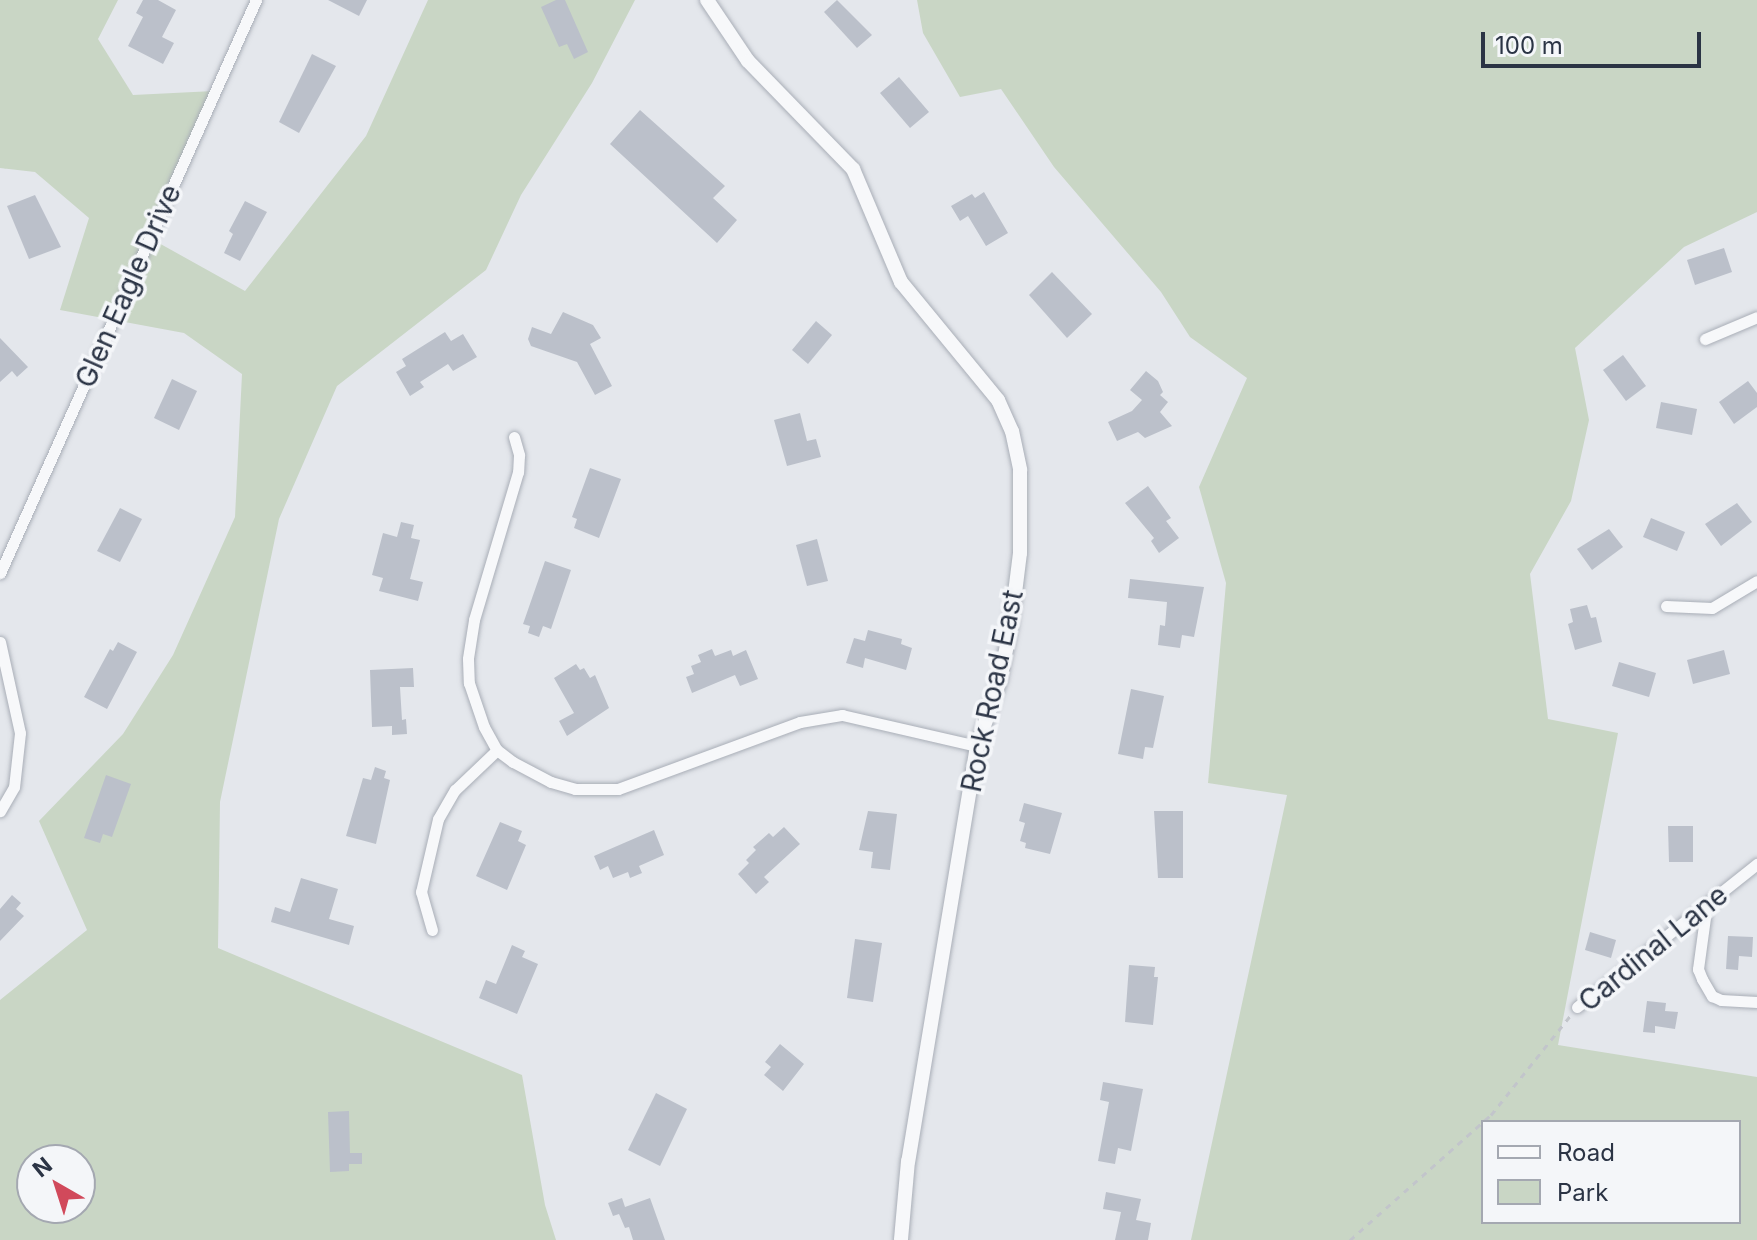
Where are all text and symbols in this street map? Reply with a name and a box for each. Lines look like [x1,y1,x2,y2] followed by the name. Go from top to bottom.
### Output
[1485,16,1705,66] scale bar
[1495,31,1563,60] text: 100 m
[68,179,188,393] street label: Glen Eagle Drive
[954,587,1030,795] street label: Rock Road East
[1572,878,1734,1018] street label: Cardinal Lane
[1481,1120,1741,1224] legend
[1557,1138,1615,1167] text: Road
[16,1144,96,1224] north arrow
[27,1152,57,1182] text: N
[1557,1178,1608,1207] text: Park

